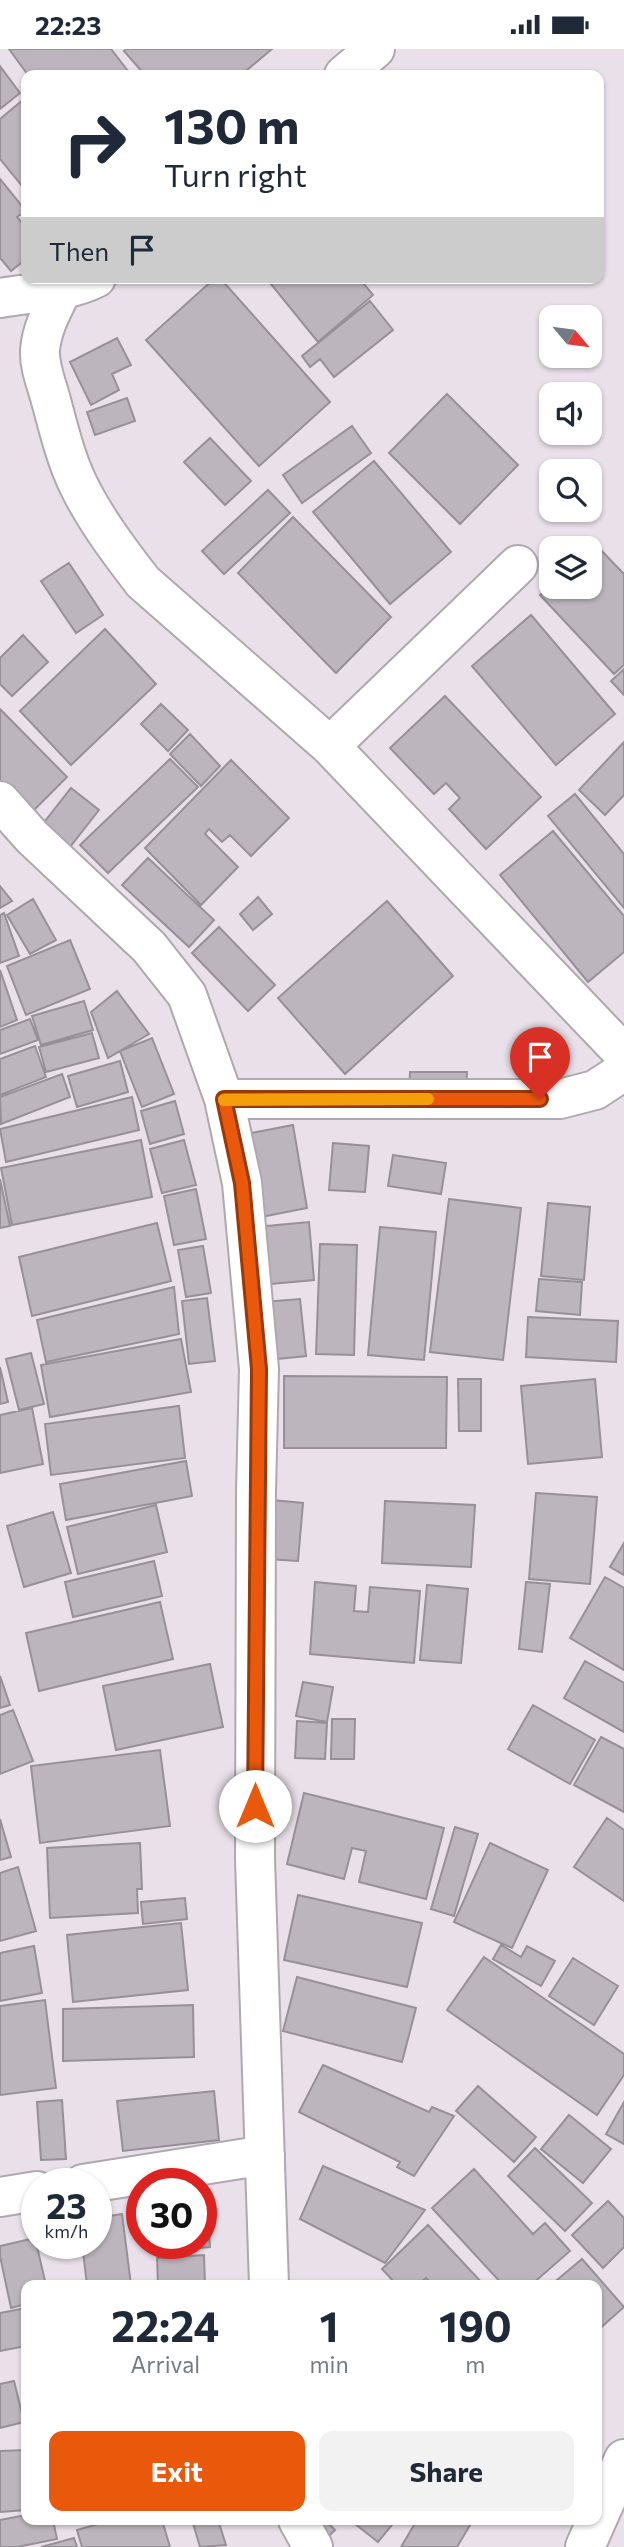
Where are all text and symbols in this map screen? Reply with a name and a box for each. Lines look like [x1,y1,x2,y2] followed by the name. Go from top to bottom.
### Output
[35,9,101,40] text: 22:23
[164,94,299,154] text: 130 m
[49,98,140,189] icon: right
[164,154,307,194] text: Turn right
[123,231,161,269] icon: arrive
[49,235,109,266] text: Then
[539,305,602,367] north arrow
[539,305,602,599] map controls
[539,382,602,445] button: sound
[539,459,602,522] button: search
[539,536,602,599] button: layers
[510,1027,570,1099] pin
[521,1038,559,1076] icon: arrive
[218,1769,292,1843] position arrow
[126,2168,217,2259] speed limit sign: 30
[46,2183,87,2226] text: 23
[45,2220,88,2242] text: km/h
[111,2299,219,2351] text: 22:24
[320,2299,339,2351] text: 1
[439,2299,512,2351] text: 190
[130,2350,200,2378] text: Arrival
[310,2350,349,2378] text: min
[465,2350,485,2378] text: m
[49,2431,305,2511] button: Exit
[319,2431,574,2511] button: Share

